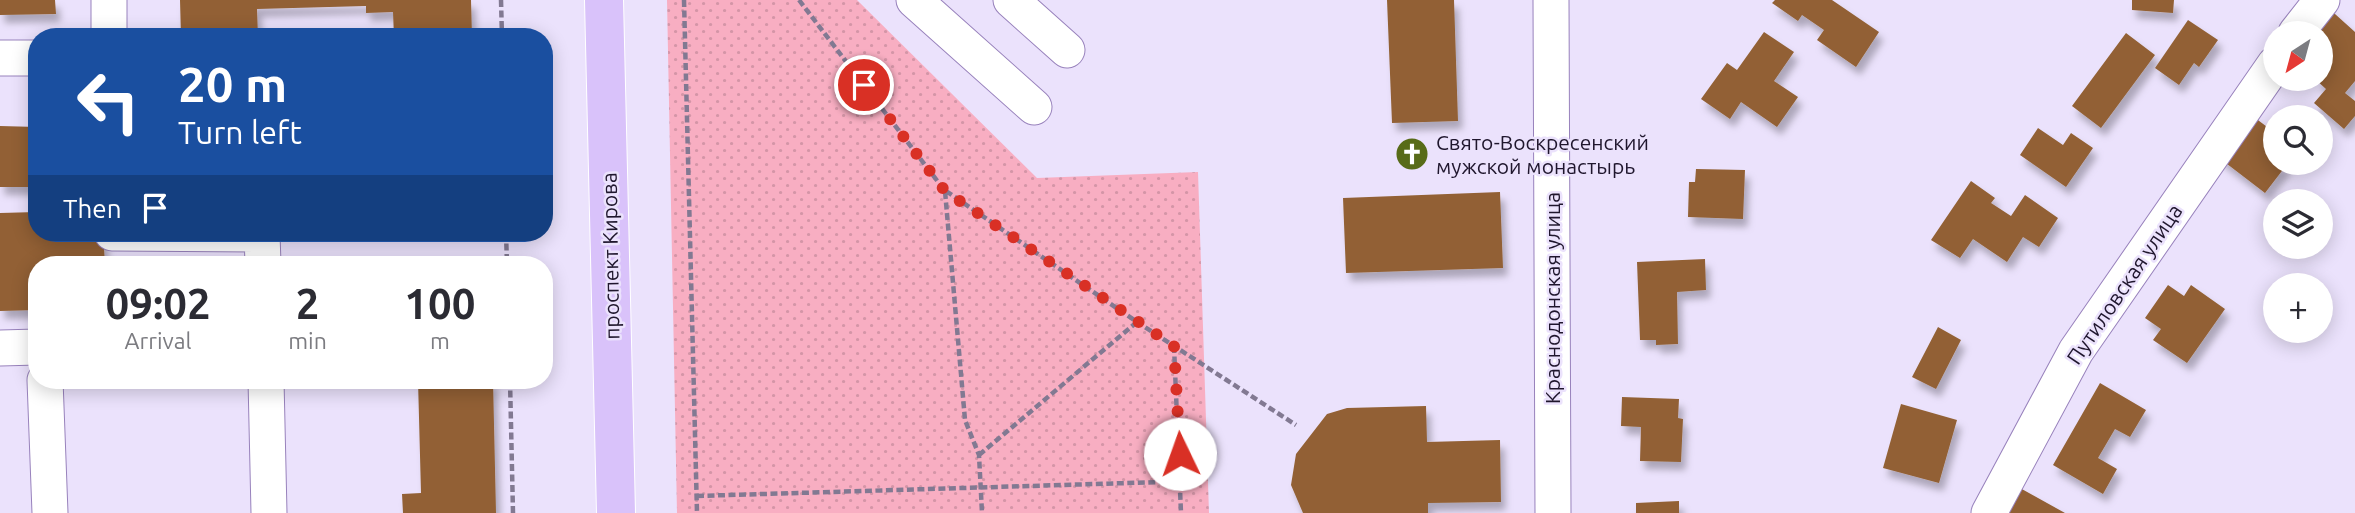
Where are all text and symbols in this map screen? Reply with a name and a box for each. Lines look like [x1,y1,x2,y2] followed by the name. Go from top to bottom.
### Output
[2263,21,2333,91] north arrow
[2263,21,2333,343] map controls
[834,55,894,115] pin
[63,56,154,147] icon: left
[178,56,287,111] text: 20 m
[845,66,883,104] icon: arrive
[2263,105,2333,175] button: search
[178,114,302,150] text: Turn left
[1436,130,1649,178] place label: Свято-Воскресенский мужской монастырь
[1393,135,1431,173] church icon: Свято-Воскресенский мужской монастырь
[597,172,623,340] street label: проспект Кирова
[136,189,174,227] icon: arrive
[2263,189,2333,259] button: layers
[1540,192,1564,404] street label: Краснодонская улица
[63,194,122,223] text: Then
[2062,199,2186,369] street label: Путиловская улица
[2263,273,2333,343] button: +
[106,280,211,327] text: 09:02
[296,280,319,327] text: 2
[404,280,475,327] text: 100
[125,328,192,353] text: Arrival
[288,328,327,353] text: min
[430,328,450,353] text: m
[1143,417,1217,491] position arrow

